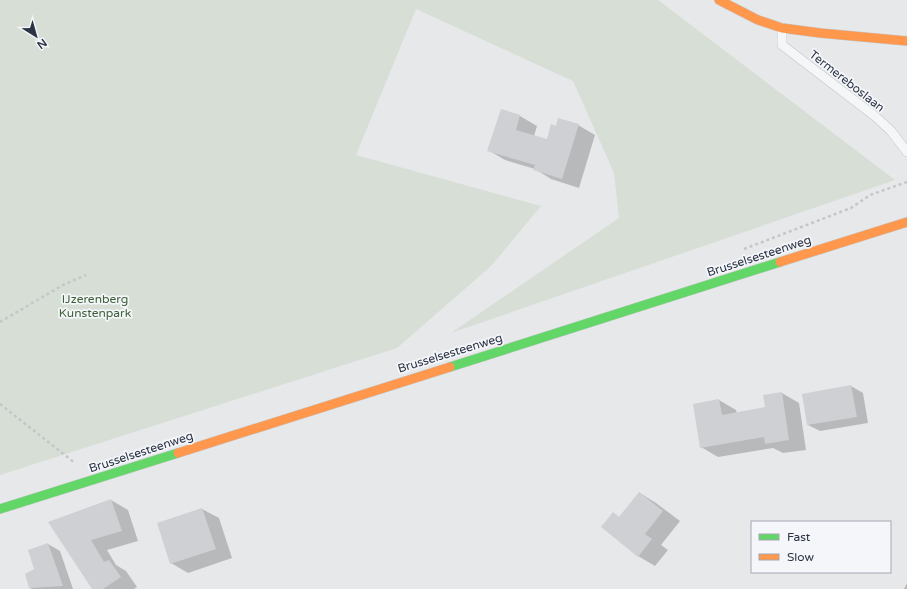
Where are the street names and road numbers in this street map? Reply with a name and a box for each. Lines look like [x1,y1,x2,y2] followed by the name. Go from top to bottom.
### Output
[807,47,887,115] street label: Termereboslaan
[705,233,813,279] street label: Brusselsesteenweg
[396,330,504,376] street label: Brusselsesteenweg
[87,429,195,475] street label: Brusselsesteenweg

